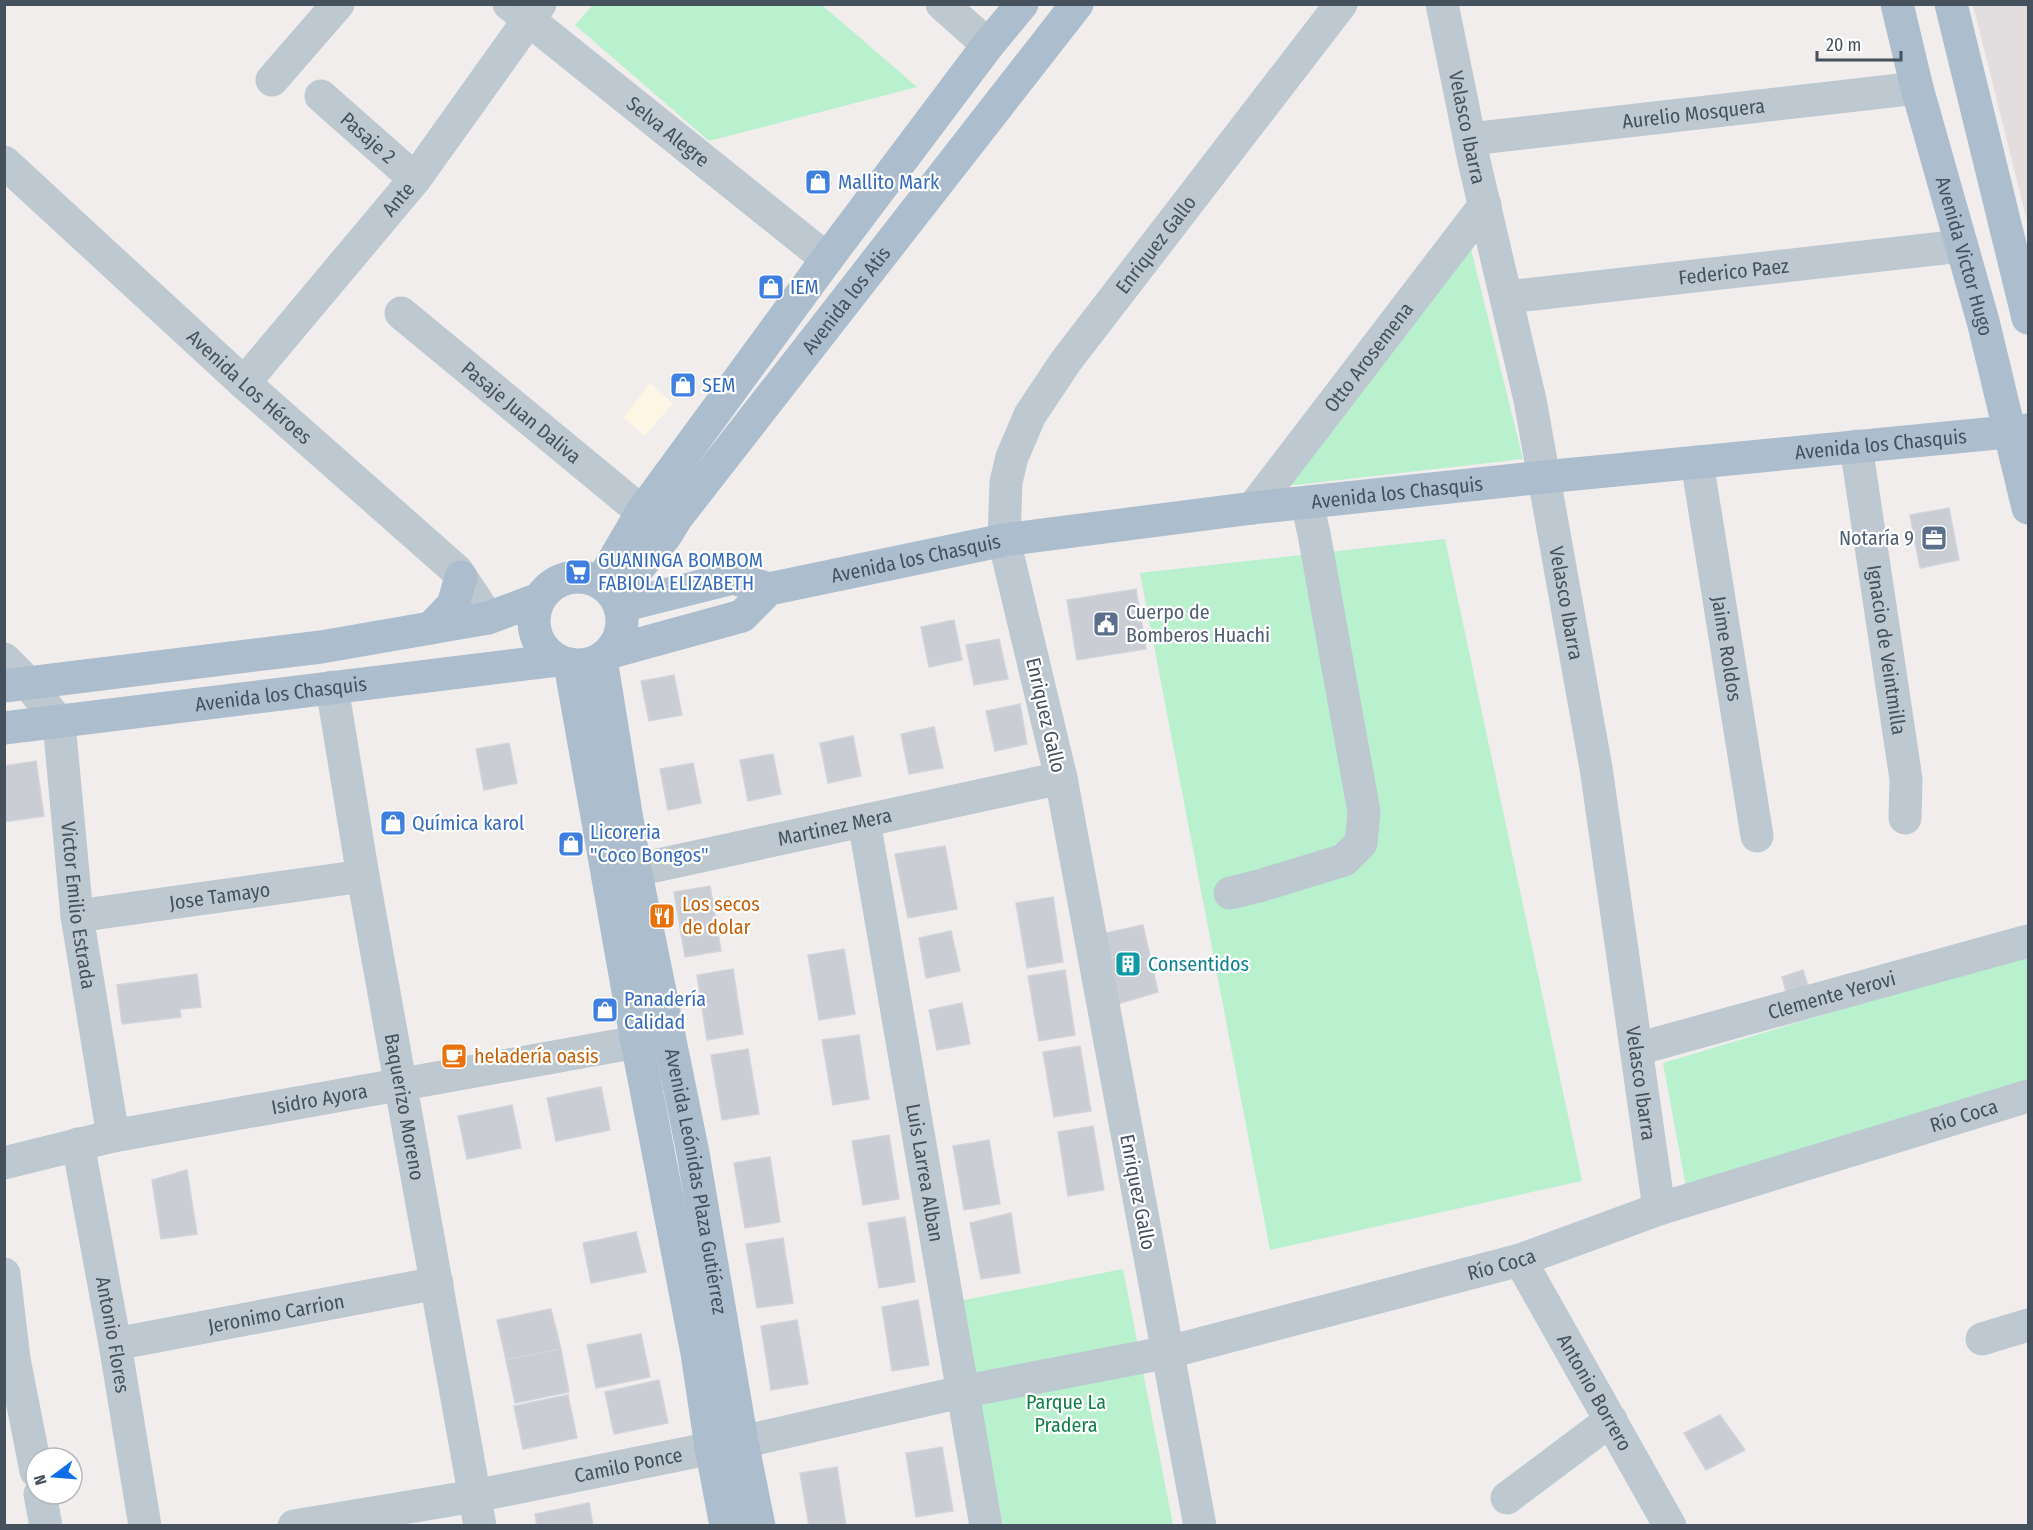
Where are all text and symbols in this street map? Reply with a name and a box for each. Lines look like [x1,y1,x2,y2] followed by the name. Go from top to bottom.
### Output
[1817,24,1901,62] scale bar
[1826,34,1861,56] text: 20 m
[1444,69,1491,186] street label: Velasco Ibarra
[622,91,714,172] street label: Selva Alegre
[1621,93,1766,134] street label: Aurelio Mosquera
[336,107,401,169] street label: Pasaje 2
[803,167,833,197] shop icon: Mallito Mark
[838,170,940,194] place label: Mallito Mark
[1931,174,1998,338] street label: Avenida Victor Hugo
[377,177,419,221] street label: Ante
[1110,191,1201,298] street label: Enriquez Gallo
[797,241,896,359] street label: Avenida los Atis
[1677,253,1790,290] street label: Federico Paez
[756,272,786,302] shop icon: IEM
[790,275,819,299] place label: IEM
[1319,297,1418,417] street label: Otto Arosemena
[182,325,317,449] street label: Avenida Los Héroes
[457,356,586,469] street label: Pasaje Juan Daliva
[668,370,698,400] shop icon: SEM
[702,373,736,397] place label: SEM
[1794,424,1968,465] street label: Avenida los Chasquis
[1310,472,1484,514] street label: Avenida los Chasquis
[1919,523,1949,553] office icon: Notaría 9
[1839,526,1914,550] place label: Notaría 9
[829,529,1003,588] street label: Avenida los Chasquis
[1544,544,1588,662] street label: Velasco Ibarra
[598,548,763,595] place label: GUANINGA BOMBOM FABIOLA ELIZABETH
[563,557,593,587] supermarket icon: GUANINGA BOMBOM FABIOLA ELIZABETH
[1862,563,1911,736] street label: Ignacio de Veintmilla
[1707,594,1747,703] street label: Jaime Roldos
[1126,600,1270,647] place label: Cuerpo de Bomberos Huachi
[1091,609,1121,639] public building icon: Cuerpo de Bomberos Huachi
[1021,655,1071,775] street label: Enriquez Gallo
[194,672,368,716] street label: Avenida los Chasquis
[776,803,894,851] street label: Martinez Mera
[378,808,408,838] shop icon: Química karol
[412,811,524,835] place label: Química karol
[590,820,709,867] place label: Licoreria "Coco Bongos"
[56,821,101,991] street label: Victor Emilio Estrada
[556,829,586,859] shop icon: Licoreria "Coco Bongos"
[168,877,272,915] street label: Jose Tamayo
[682,892,760,939] place label: Los secos de dolar
[647,901,677,931] restaurant icon: Los secos de dolar
[1113,949,1143,979] building icon: Consentidos
[1148,952,1249,976] place label: Consentidos
[1765,966,1898,1024] street label: Clemente Yerovi
[624,987,706,1034] place label: Panadería Calidad
[590,995,620,1025] shop icon: Panadería Calidad
[1621,1025,1661,1142] street label: Velasco Ibarra
[380,1031,430,1182] street label: Baquerizo Moreno
[439,1041,469,1071] cafe icon: heladería oasis
[474,1044,599,1068] place label: heladería oasis
[660,1046,732,1316] street label: Avenida Leónidas Plaza Gutiérrez
[269,1079,369,1119] street label: Isidro Ayora
[1927,1094,2001,1137] street label: Río Coca
[901,1102,949,1244] street label: Luis Larrea Alban
[1115,1132,1161,1252] street label: Enriquez Gallo
[1465,1243,1539,1285] street label: Río Coca
[91,1275,135,1395] street label: Antonio Flores
[206,1289,346,1338] street label: Jeronimo Carrion
[1552,1330,1637,1455] street label: Antonio Borrero
[1026,1390,1106,1437] park label: Parque La Pradera
[572,1442,685,1488] street label: Camilo Ponce
[24,1446,84,1506] north arrow
[30,1473,51,1487] text: N

